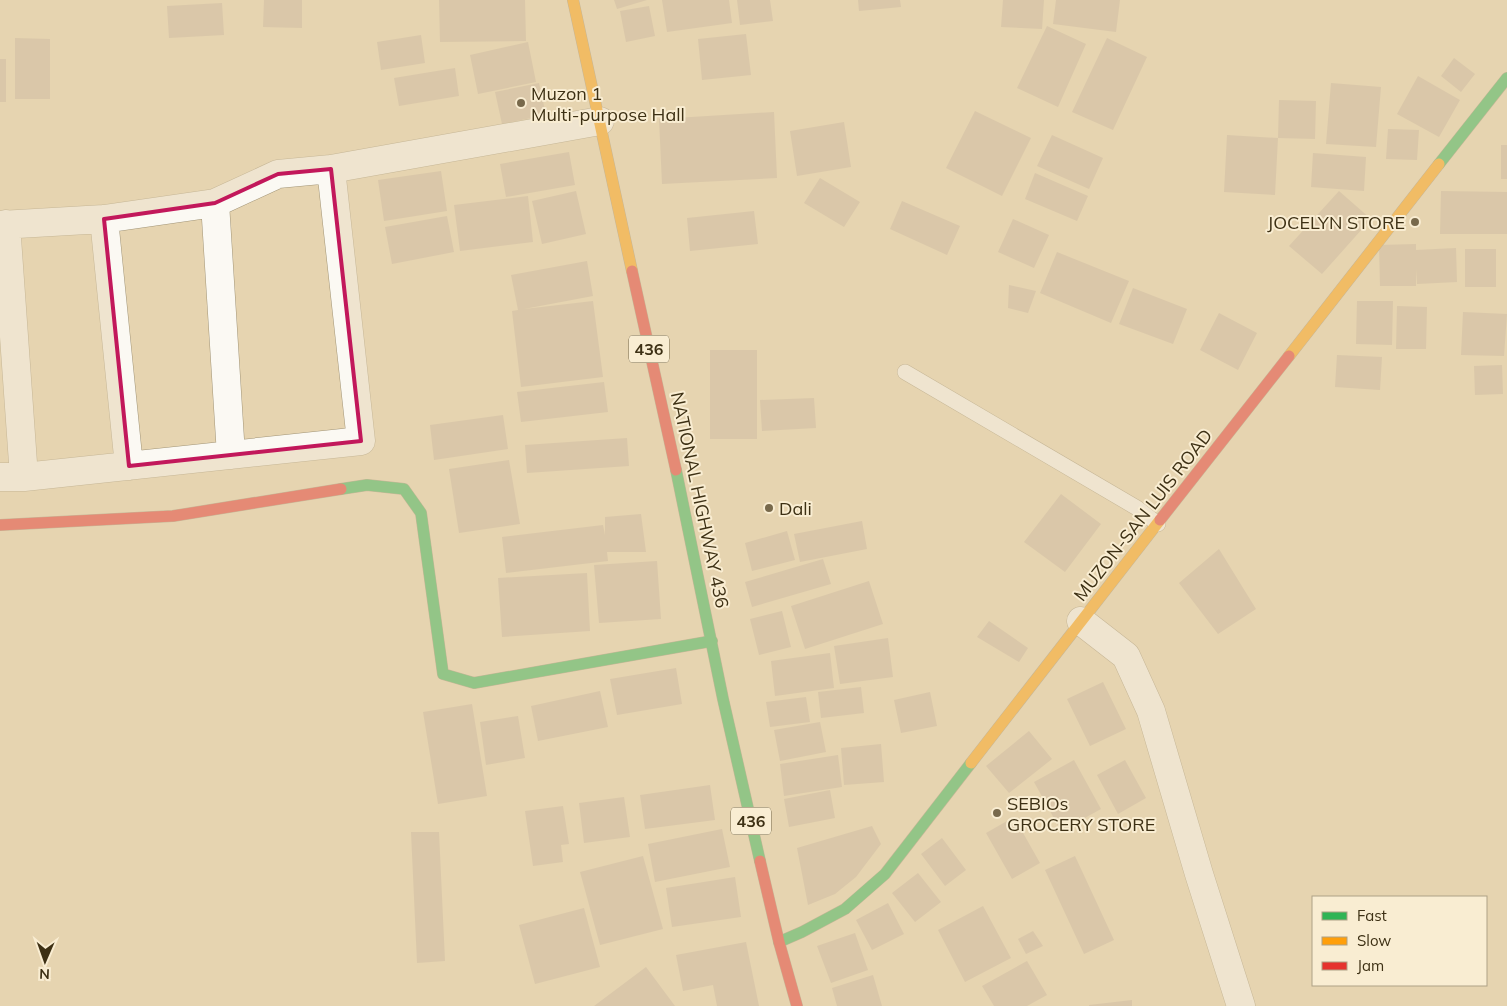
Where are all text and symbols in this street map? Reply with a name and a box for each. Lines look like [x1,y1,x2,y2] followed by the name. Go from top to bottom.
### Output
[531,82,685,126] place label: Muzon 1 Multi-purpose Hall
[515,97,527,109] marker: Muzon 1 Multi-purpose Hall
[1267,211,1405,234] place label: JOCELYN STORE
[1409,216,1421,228] marker: JOCELYN STORE
[629,336,669,362] road number: 436
[666,390,734,610] street label: NATIONAL HIGHWAY 436
[1069,424,1217,606] street label: MUZON-SAN LUIS ROAD
[779,497,812,520] place label: Dali
[763,502,775,514] marker: Dali
[1007,792,1155,836] place label: SEBIOs GROCERY STORE
[991,807,1003,819] marker: SEBIOs GROCERY STORE
[731,808,771,834] road number: 436
[1312,896,1487,986] legend
[1357,906,1387,925] text: Fast
[1357,931,1391,950] text: Slow
[20,936,70,986] north arrow
[1357,956,1384,975] text: Jam
[39,965,50,983] text: N

